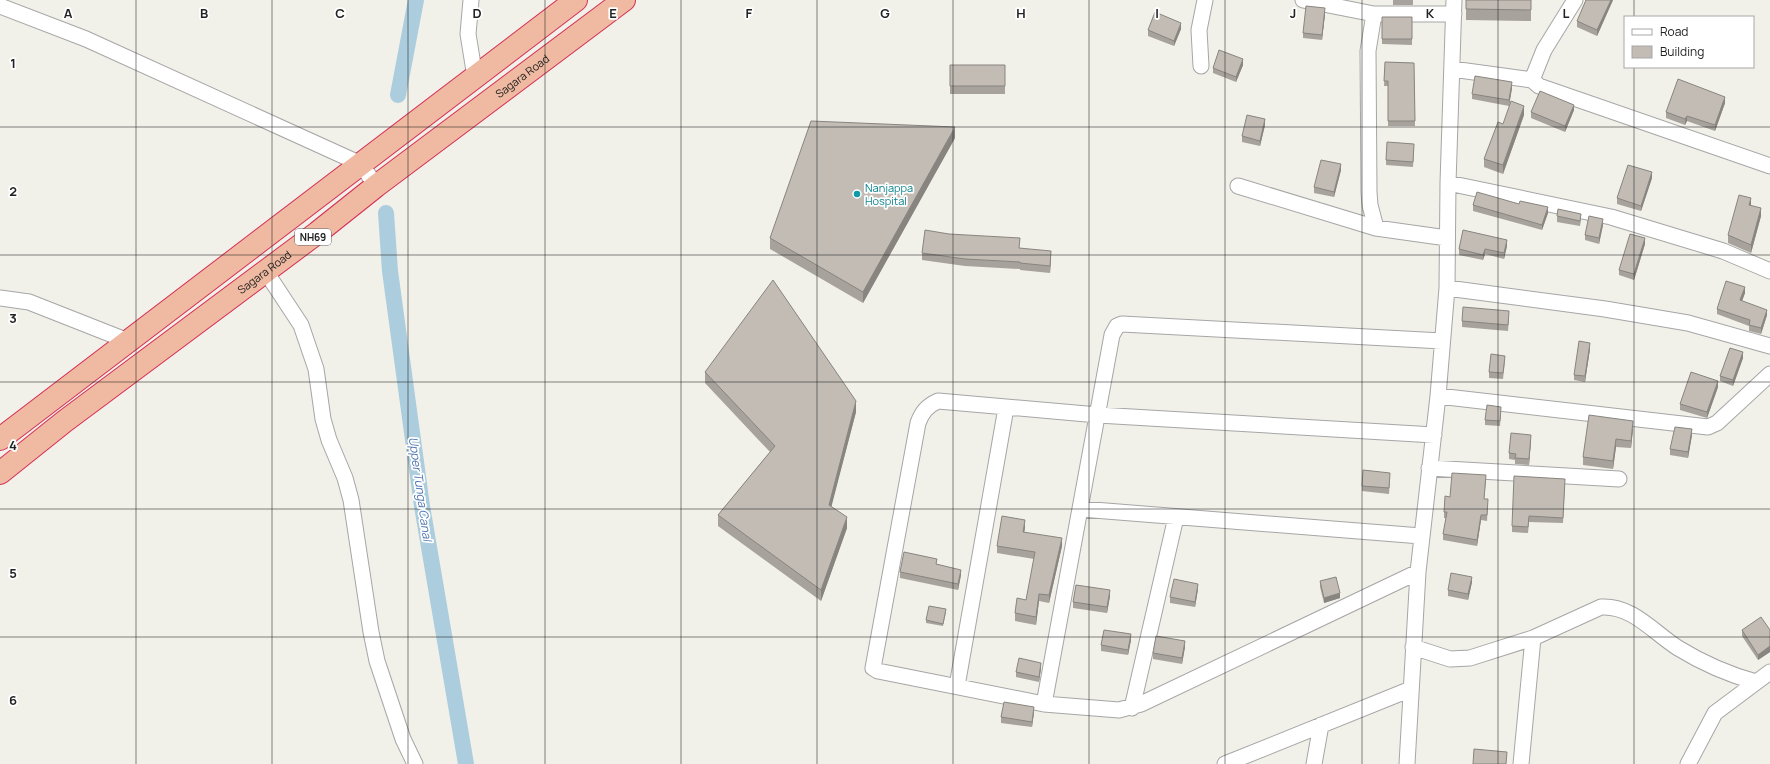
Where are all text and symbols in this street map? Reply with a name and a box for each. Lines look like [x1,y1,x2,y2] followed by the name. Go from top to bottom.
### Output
[64,4,73,22] text: A
[200,4,208,22] text: B
[335,4,345,22] text: C
[472,4,482,22] text: D
[609,4,617,22] text: E
[746,4,753,22] text: F
[880,4,890,22] text: G
[1016,4,1026,22] text: H
[1155,4,1159,22] text: I
[1290,4,1296,22] text: J
[1426,4,1435,22] text: K
[1563,4,1570,22] text: L
[1624,16,1754,68] legend
[1660,23,1688,40] text: Road
[1660,43,1704,60] text: Building
[492,51,552,101] street label: Sagara Road
[10,54,16,72] text: 1
[865,180,913,208] place label: Nanjappa Hospital
[9,182,17,200] text: 2
[852,189,862,199] marker: Nanjappa Hospital
[295,229,331,245] road number: NH69
[234,247,294,297] street label: Sagara Road
[9,309,17,327] text: 3
[9,436,17,454] text: 4
[405,436,437,544] water label: Upper Tunga Canal
[9,564,17,582] text: 5
[9,691,17,709] text: 6

